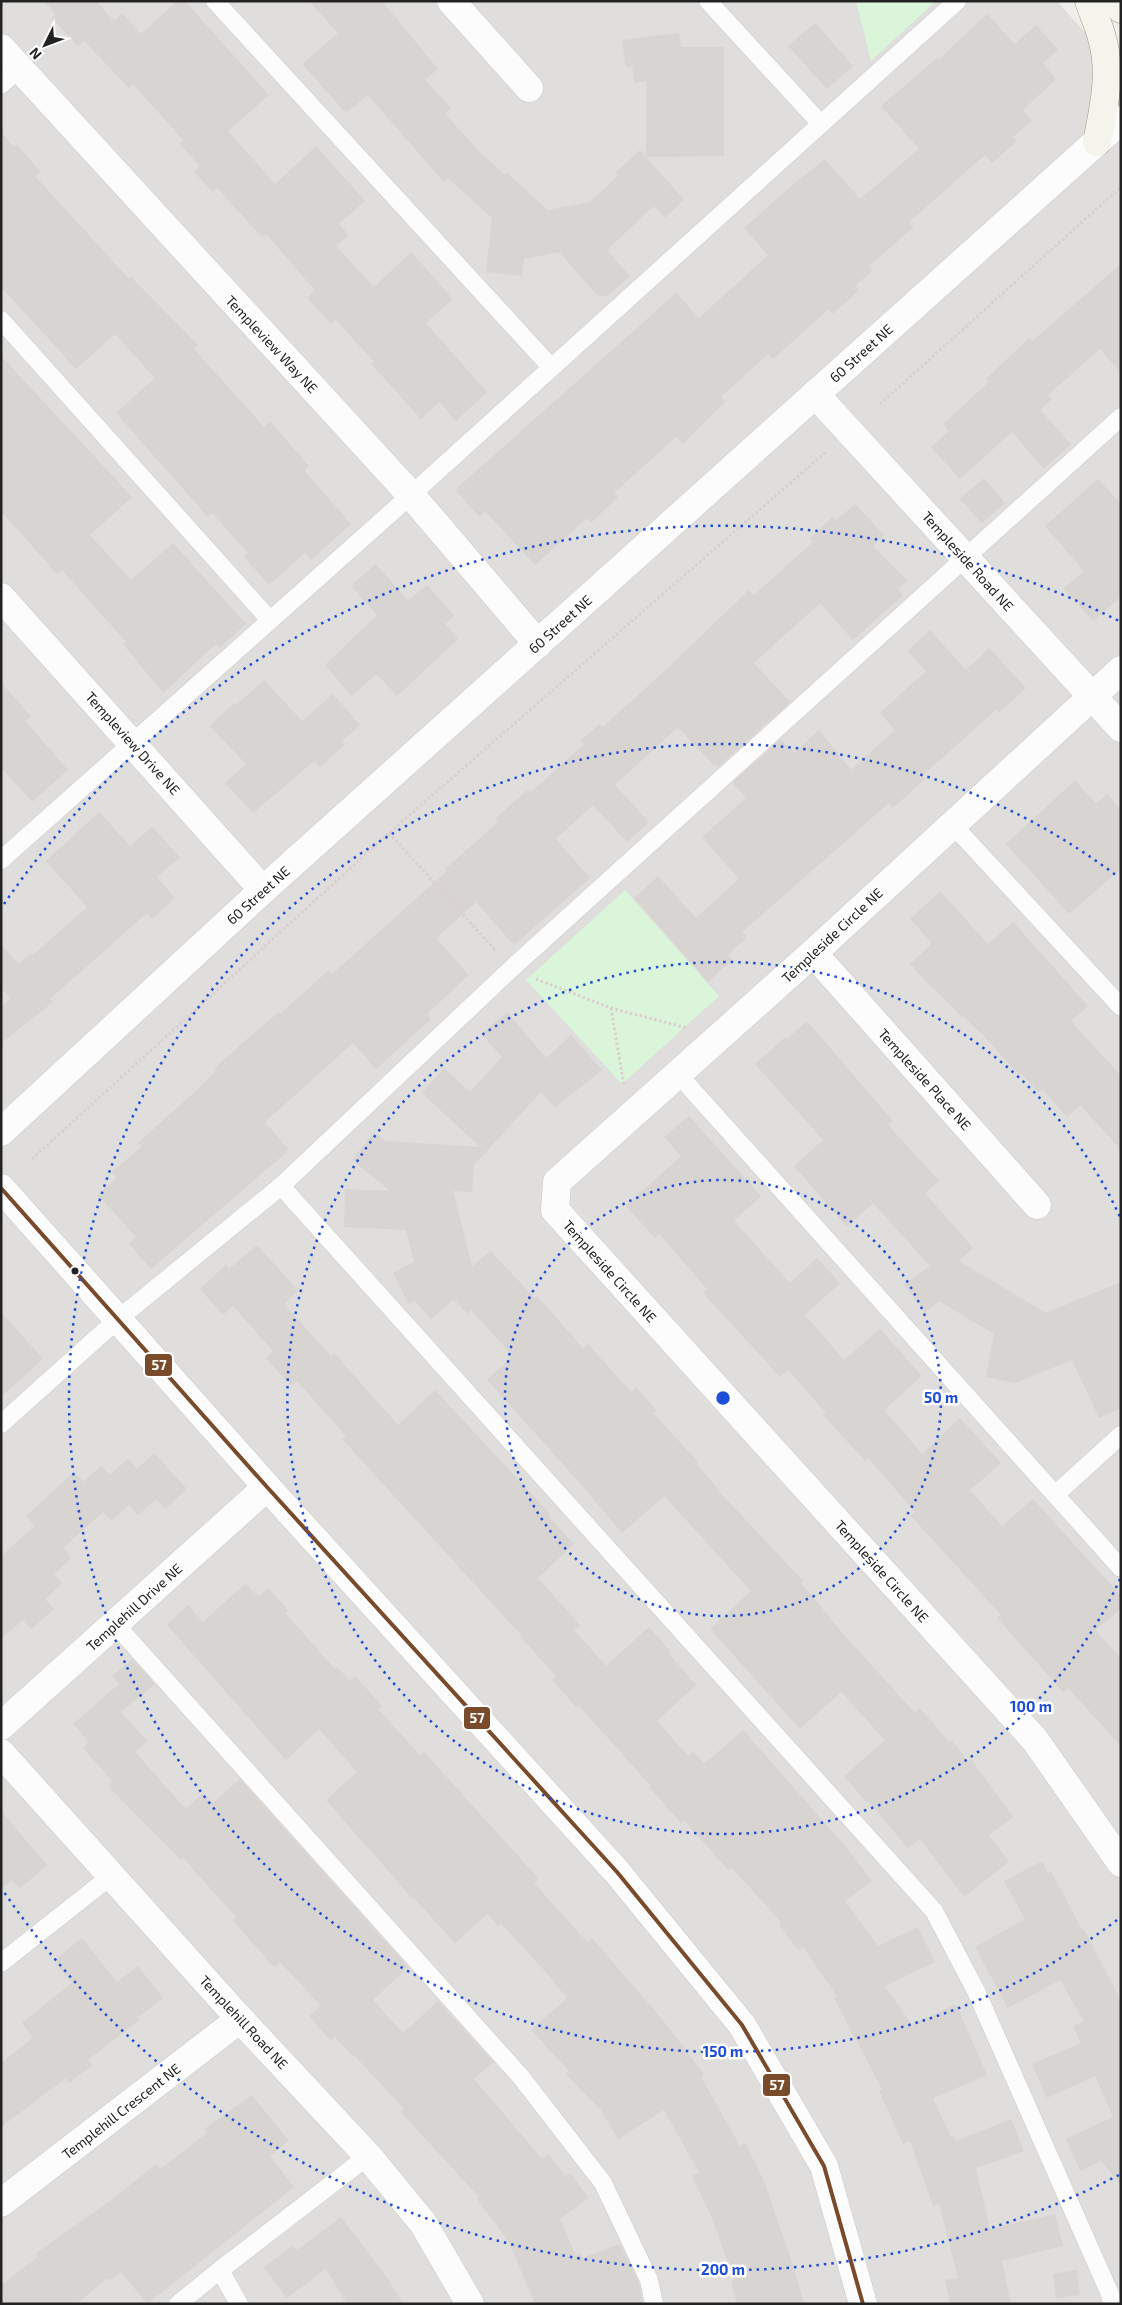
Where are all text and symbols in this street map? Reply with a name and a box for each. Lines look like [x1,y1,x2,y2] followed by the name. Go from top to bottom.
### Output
[20,20,70,70] north arrow
[25,45,45,63] text: N
[222,292,322,397] street label: Templeview Way NE
[826,320,896,386] street label: 60 Street NE
[919,508,1017,615] street label: Templeside Road NE
[525,591,595,657] street label: 60 Street NE
[82,688,184,798] street label: Templeview Drive NE
[223,862,293,928] street label: 60 Street NE
[778,884,886,986] street label: Templeside Circle NE
[875,1025,975,1133] street label: Templeside Place NE
[560,1216,660,1326] street label: Templeside Circle NE
[70,1266,80,1276] unlabelled marker
[144,1353,173,1377] line badge: 57
[151,1356,167,1373] text: 57
[924,1388,958,1406] text: 50 m
[714,1389,732,1407] centre of rings
[832,1516,932,1626] street label: Templeside Circle NE
[83,1559,185,1654] street label: Templehill Drive NE
[1010,1697,1052,1715] text: 100 m
[463,1706,491,1730] line badge: 57
[469,1709,485,1726] text: 57
[196,1972,292,2072] street label: Templehill Road NE
[703,2042,743,2060] text: 150 m
[58,2059,184,2162] street label: Templehill Crescent NE
[762,2073,791,2097] line badge: 57
[769,2076,785,2093] text: 57
[701,2260,745,2278] text: 200 m

